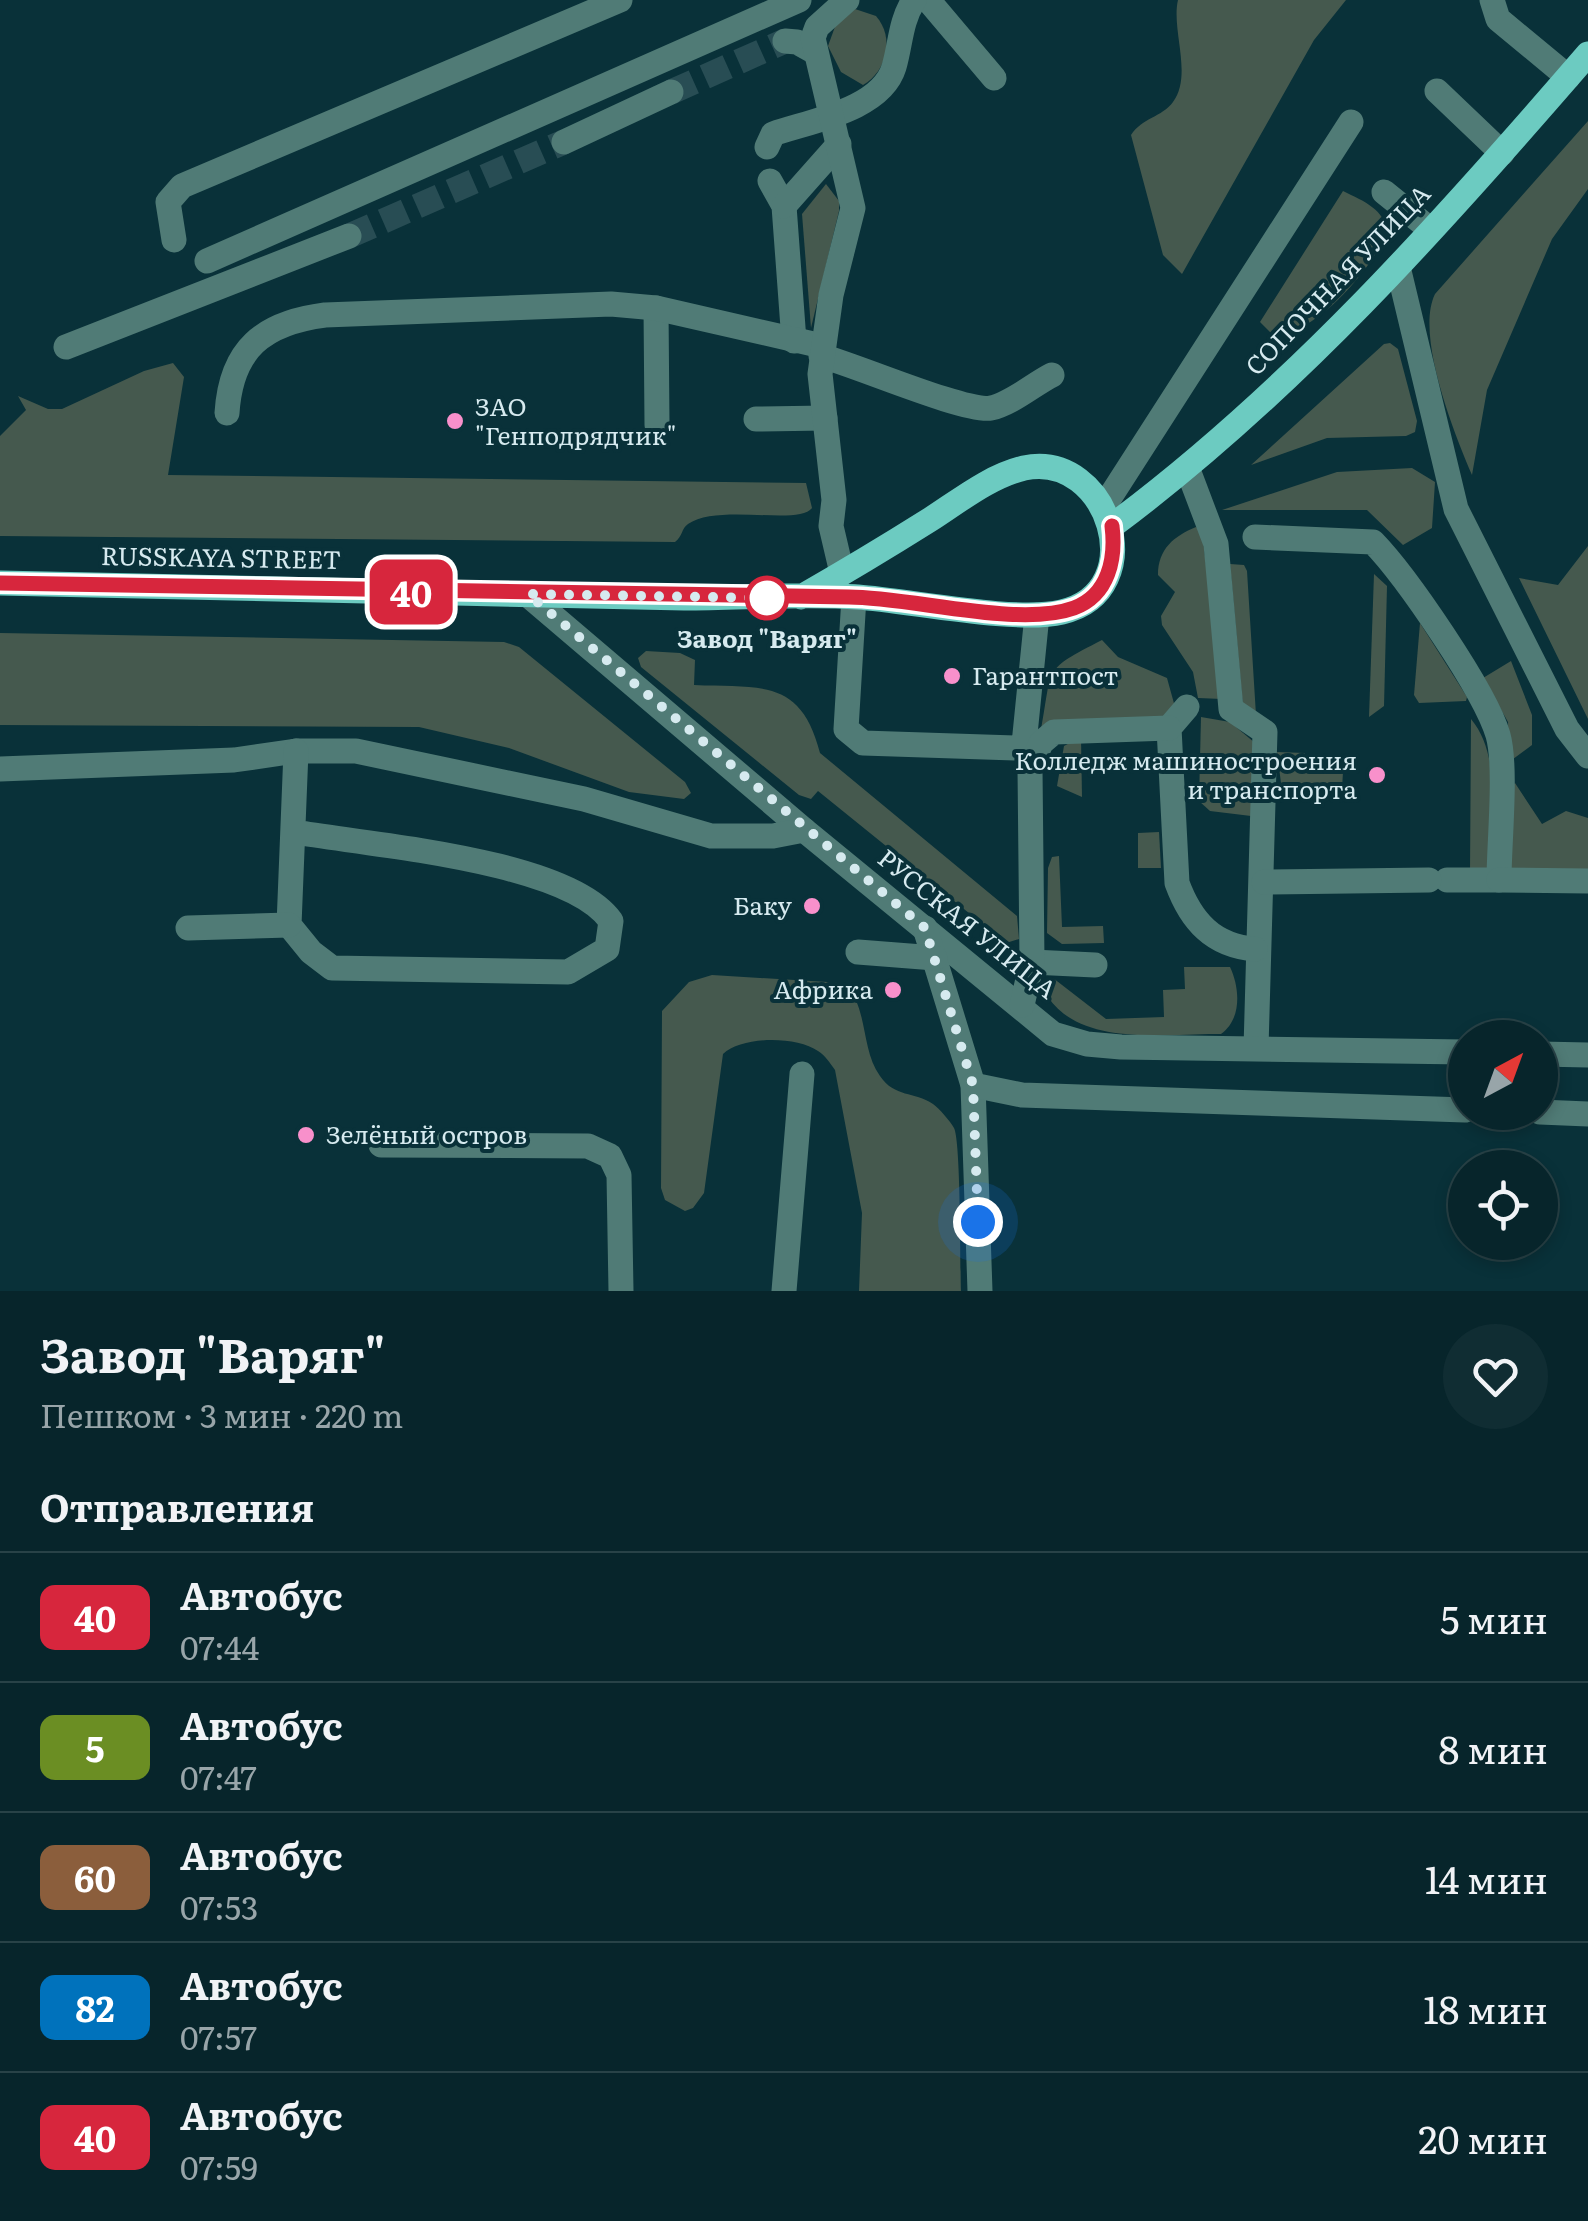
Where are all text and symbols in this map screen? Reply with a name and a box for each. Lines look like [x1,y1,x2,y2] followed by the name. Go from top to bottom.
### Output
[1236,175,1438,383] street label: СОПОЧНАЯ УЛИЦА
[475,387,676,453] place label: ЗАО "Генподрядчик"
[444,410,466,432] marker: ЗАО "Генподрядчик"
[101,536,341,577] street label: RUSSKAYA STREET
[366,560,456,624] line badge: 40
[390,566,432,618] text: 40
[746,577,788,619] marker: Завод "Варяг"
[677,619,857,656] place label: Завод "Варяг"
[972,656,1118,693] place label: Гарантпост
[941,665,963,687] marker: Гарантпост
[1015,741,1358,807] place label: Колледж машиностроения и транспорта
[1366,764,1388,786] marker: Колледж машиностроения и транспорта
[871,839,1065,1007] street label: РУССКАЯ УЛИЦА
[733,886,793,923] place label: Баку
[801,895,823,917] marker: Баку
[773,970,874,1007] place label: Африка
[882,979,904,1001] marker: Африка
[1448,1020,1558,1130] north arrow
[1448,1020,1558,1260] map controls
[326,1115,527,1152] place label: Зелёный остров
[295,1124,317,1146] marker: Зелёный остров
[1448,1150,1558,1260] button: locate
[953,1197,1003,1247] your location
[40,1317,385,1388] text: Завод "Варяг"
[1443,1324,1548,1429] button: heart
[40,1390,403,1438] text: Пешком · 3 мин · 220 m
[40,1477,314,1534] text: Отправления
[180,1565,343,1622] text: Автобус
[1440,1589,1548,1646] text: 5 мин
[74,1591,116,1643] text: 40
[180,1622,259,1670] text: 07:44
[180,1695,343,1752] text: Автобус
[1439,1719,1548,1776] text: 8 мин
[85,1721,105,1773] text: 5
[180,1752,257,1800] text: 07:47
[180,1825,343,1882] text: Автобус
[1425,1849,1548,1906] text: 14 мин
[74,1851,116,1903] text: 60
[180,1882,258,1930] text: 07:53
[180,1955,343,2012] text: Автобус
[1423,1979,1548,2036] text: 18 мин
[75,1981,115,2033] text: 82
[180,2012,257,2060] text: 07:57
[180,2085,343,2142] text: Автобус
[1418,2109,1548,2166] text: 20 мин
[74,2111,116,2163] text: 40
[180,2142,258,2190] text: 07:59

